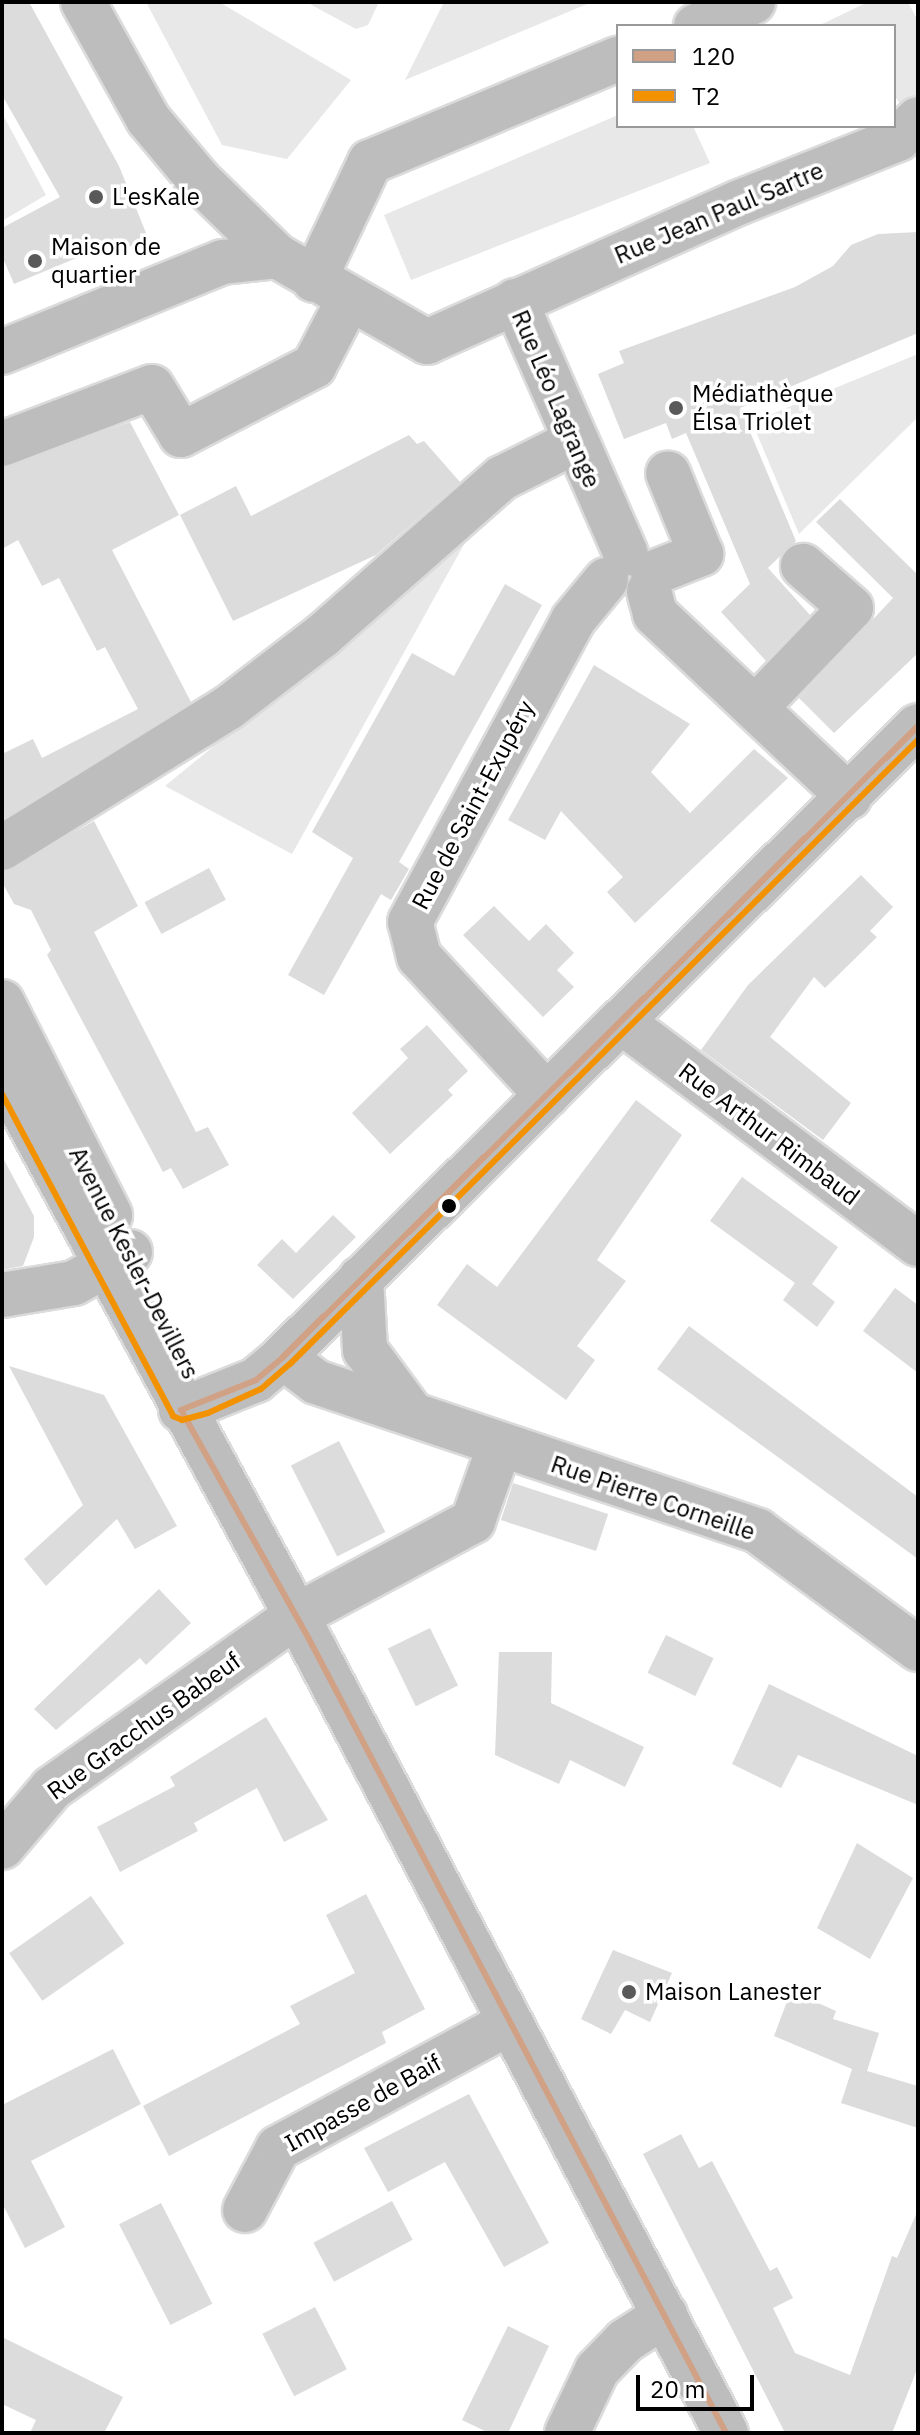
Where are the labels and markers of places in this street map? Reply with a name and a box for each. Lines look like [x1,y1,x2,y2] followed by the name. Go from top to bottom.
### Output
[112,183,200,211] place label: L'esKale
[87,188,105,206] marker: L'esKale
[51,233,161,289] place label: Maison de quartier
[26,252,44,270] marker: Maison de quartier
[692,380,833,436] place label: Médiathèque Élsa Triolet
[667,399,685,417] marker: Médiathèque Élsa Triolet
[441,1198,457,1214] unlabelled marker
[645,1978,821,2006] place label: Maison Lanester
[620,1983,638,2001] marker: Maison Lanester

